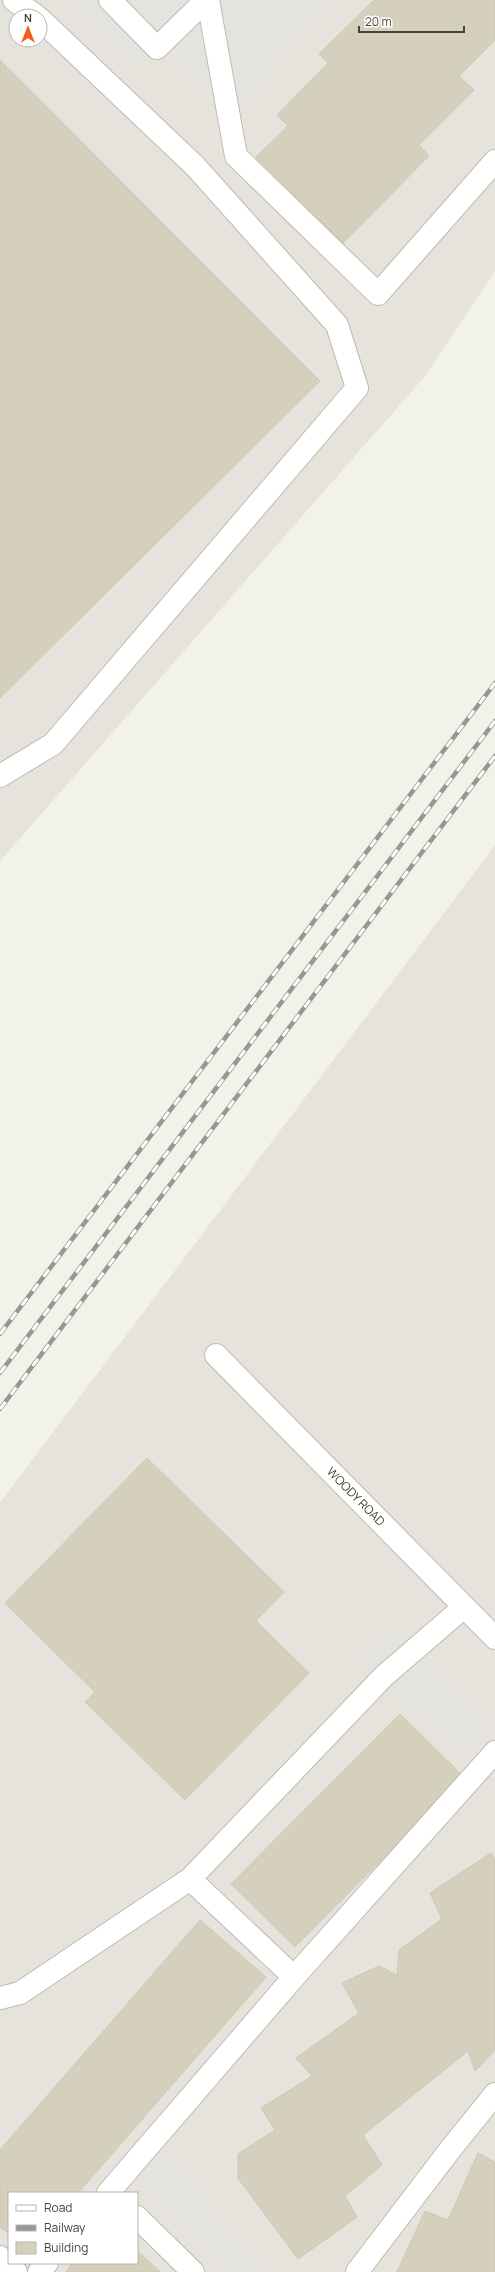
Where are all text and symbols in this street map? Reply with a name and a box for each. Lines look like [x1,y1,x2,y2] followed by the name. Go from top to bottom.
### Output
[8,8,48,48] north arrow
[359,8,464,34] scale bar
[24,10,32,25] text: N
[365,13,392,30] text: 20 m
[323,1463,389,1530] street label: WOODY ROAD
[8,2192,138,2264] legend
[44,2199,72,2216] text: Road
[44,2219,86,2236] text: Railway
[44,2239,88,2256] text: Building

